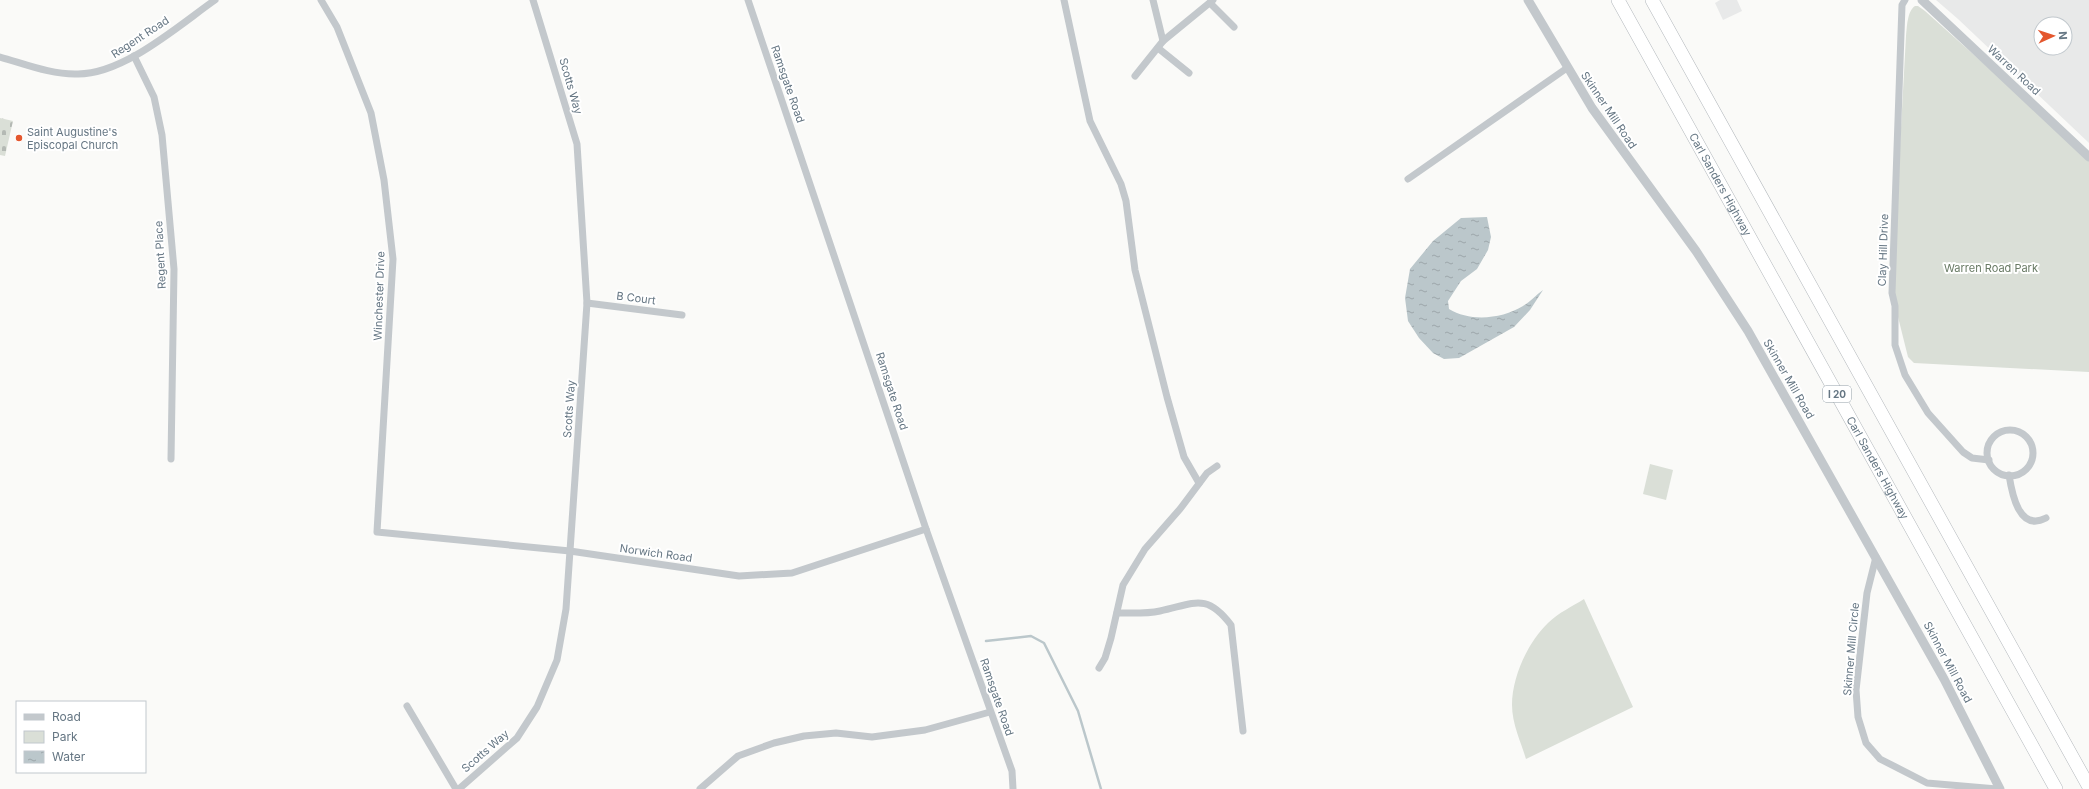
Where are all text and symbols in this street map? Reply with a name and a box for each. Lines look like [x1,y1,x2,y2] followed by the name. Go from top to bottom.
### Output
[108,13,172,61] street label: Regent Road
[2033,16,2073,56] north arrow
[2056,31,2070,40] text: N
[1985,42,2043,98] street label: Warren Road
[768,43,808,125] street label: Ramsgate Road
[556,56,586,116] street label: Scotts Way
[1578,69,1640,151] street label: Skinner Mill Road
[27,125,118,152] place label: Saint Augustine's Episcopal Church
[1686,131,1755,238] street label: Carl Sanders Highway
[14,133,24,143] marker: Saint Augustine's Episcopal Church
[1875,213,1891,287] street label: Clay Hill Drive
[151,221,169,289] street label: Regent Place
[370,251,388,341] street label: Winchester Drive
[1944,261,2038,275] park label: Warren Road Park
[616,289,657,307] street label: B Court
[1760,337,1818,421] street label: Skinner Mill Road
[873,350,911,432] street label: Ramsgate Road
[560,380,578,438] street label: Scotts Way
[1823,386,1851,402] road number: I 20
[1843,414,1912,522] street label: Carl Sanders Highway
[619,541,693,565] street label: Norwich Road
[1840,602,1862,696] street label: Skinner Mill Circle
[1921,619,1975,705] street label: Skinner Mill Road
[977,656,1017,738] street label: Ramsgate Road
[16,701,146,773] legend
[52,709,81,724] text: Road
[458,727,512,775] street label: Scotts Way
[52,729,78,744] text: Park
[52,749,86,764] text: Water

